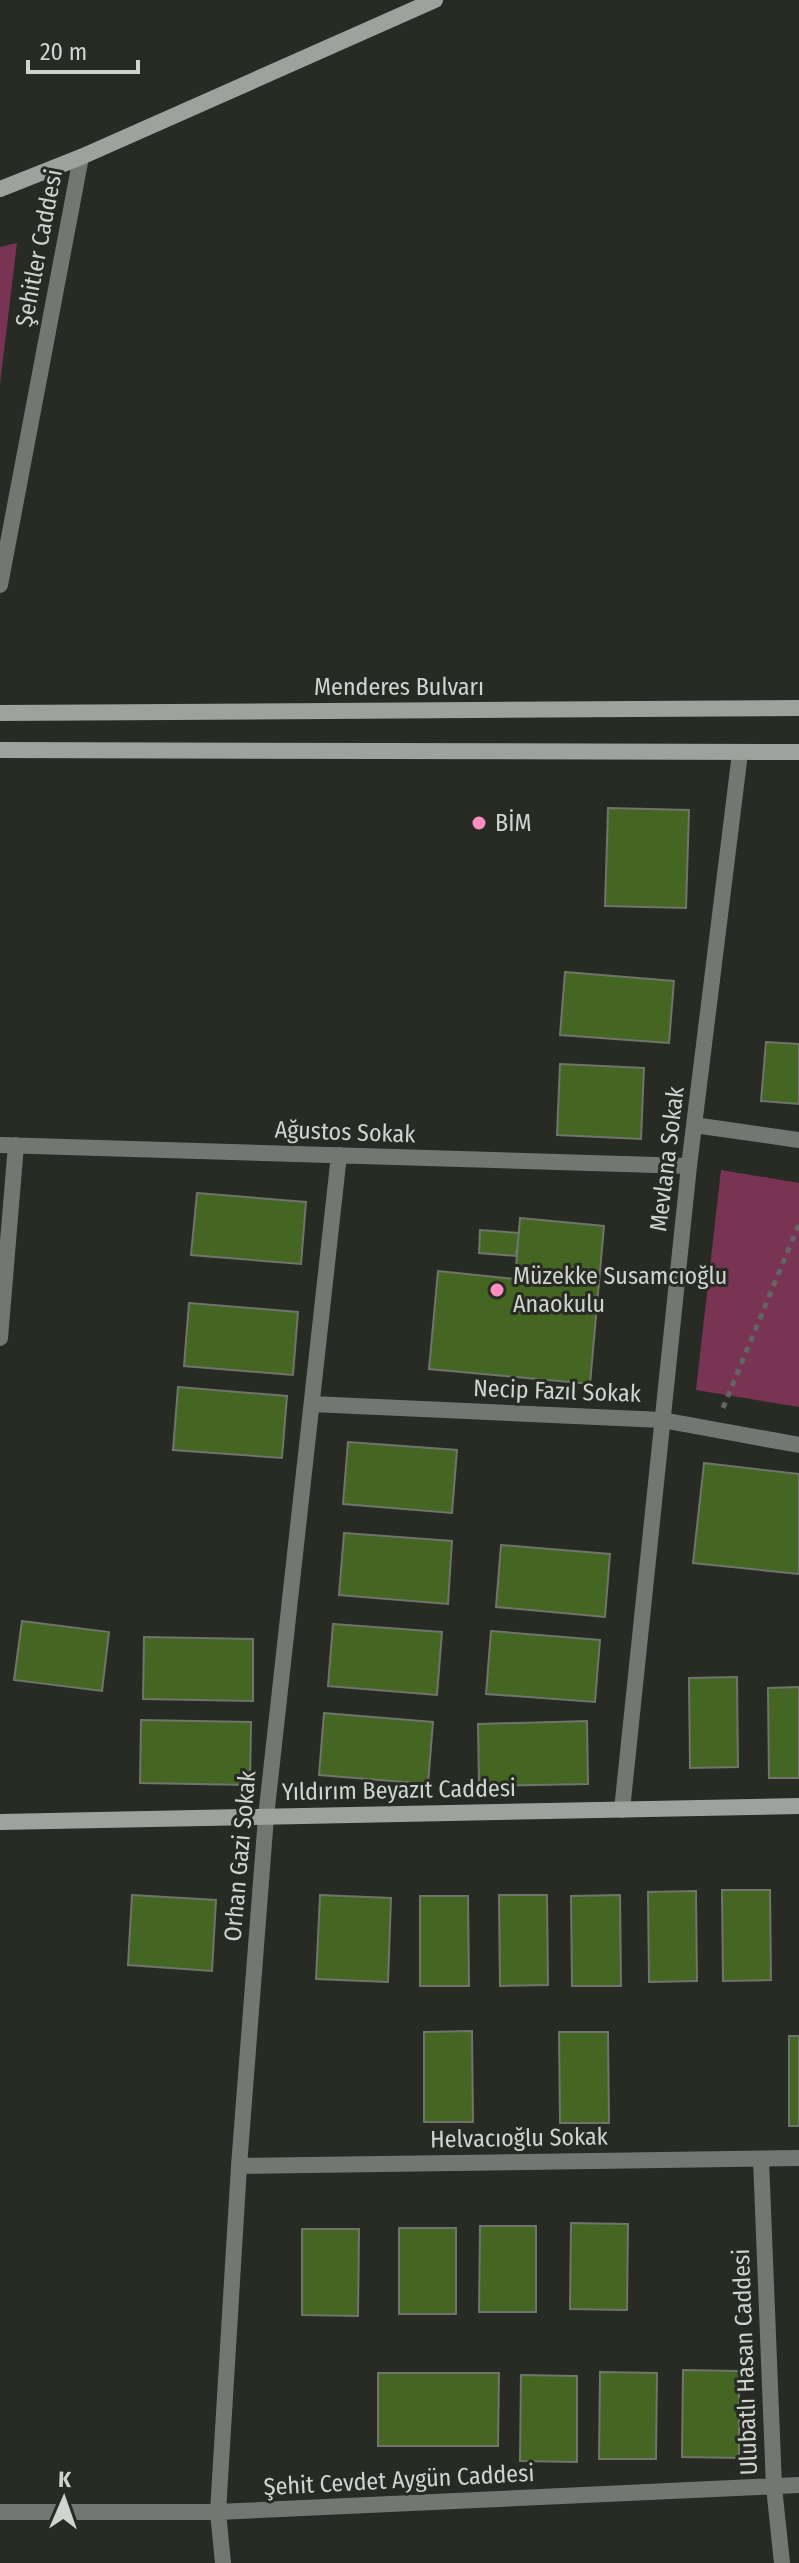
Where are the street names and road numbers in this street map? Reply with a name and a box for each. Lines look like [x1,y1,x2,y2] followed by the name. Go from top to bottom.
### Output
[10,167,68,329] street label: Şehitler Caddesi
[314,673,484,701] street label: Menderes Bulvarı
[644,1084,690,1233] street label: Mevlana Sokak
[274,1116,417,1148] street label: Ağustos Sokak
[473,1374,642,1408] street label: Necip Fazıl Sokak
[219,1769,261,1942] street label: Orhan Gazi Sokak
[282,1774,516,1806] street label: Yıldırım Beyazıt Caddesi
[430,2122,609,2154] street label: Helvacıoğlu Sokak
[727,2248,763,2476] street label: Ulubatlı Hasan Caddesi
[263,2459,535,2501] street label: Şehit Cevdet Aygün Caddesi

